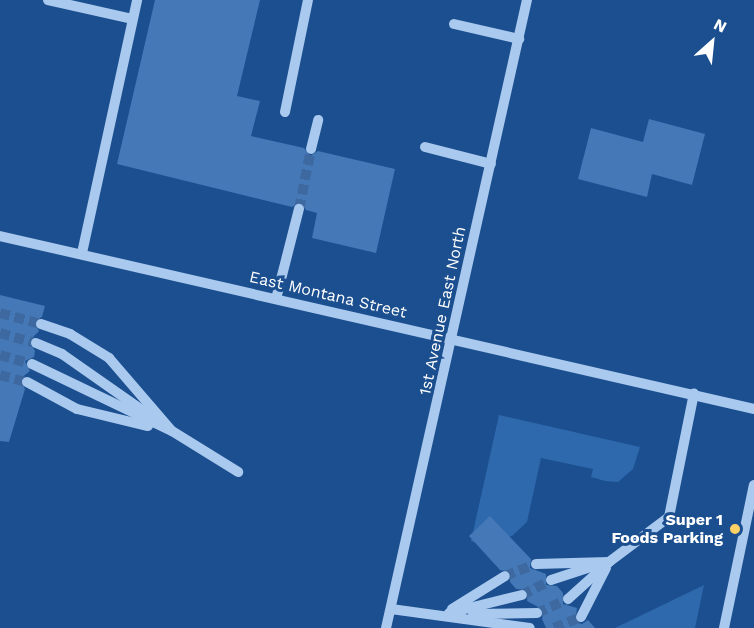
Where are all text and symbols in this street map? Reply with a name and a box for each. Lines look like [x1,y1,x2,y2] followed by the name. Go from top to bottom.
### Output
[682,12,742,72] north arrow
[711,14,730,37] text: N
[416,225,470,397] street label: 1st Avenue East North
[247,268,409,322] street label: East Montana Street
[611,510,723,548] place label: Super 1 Foods Parking
[728,522,742,536] marker: Super 1 Foods Parking

